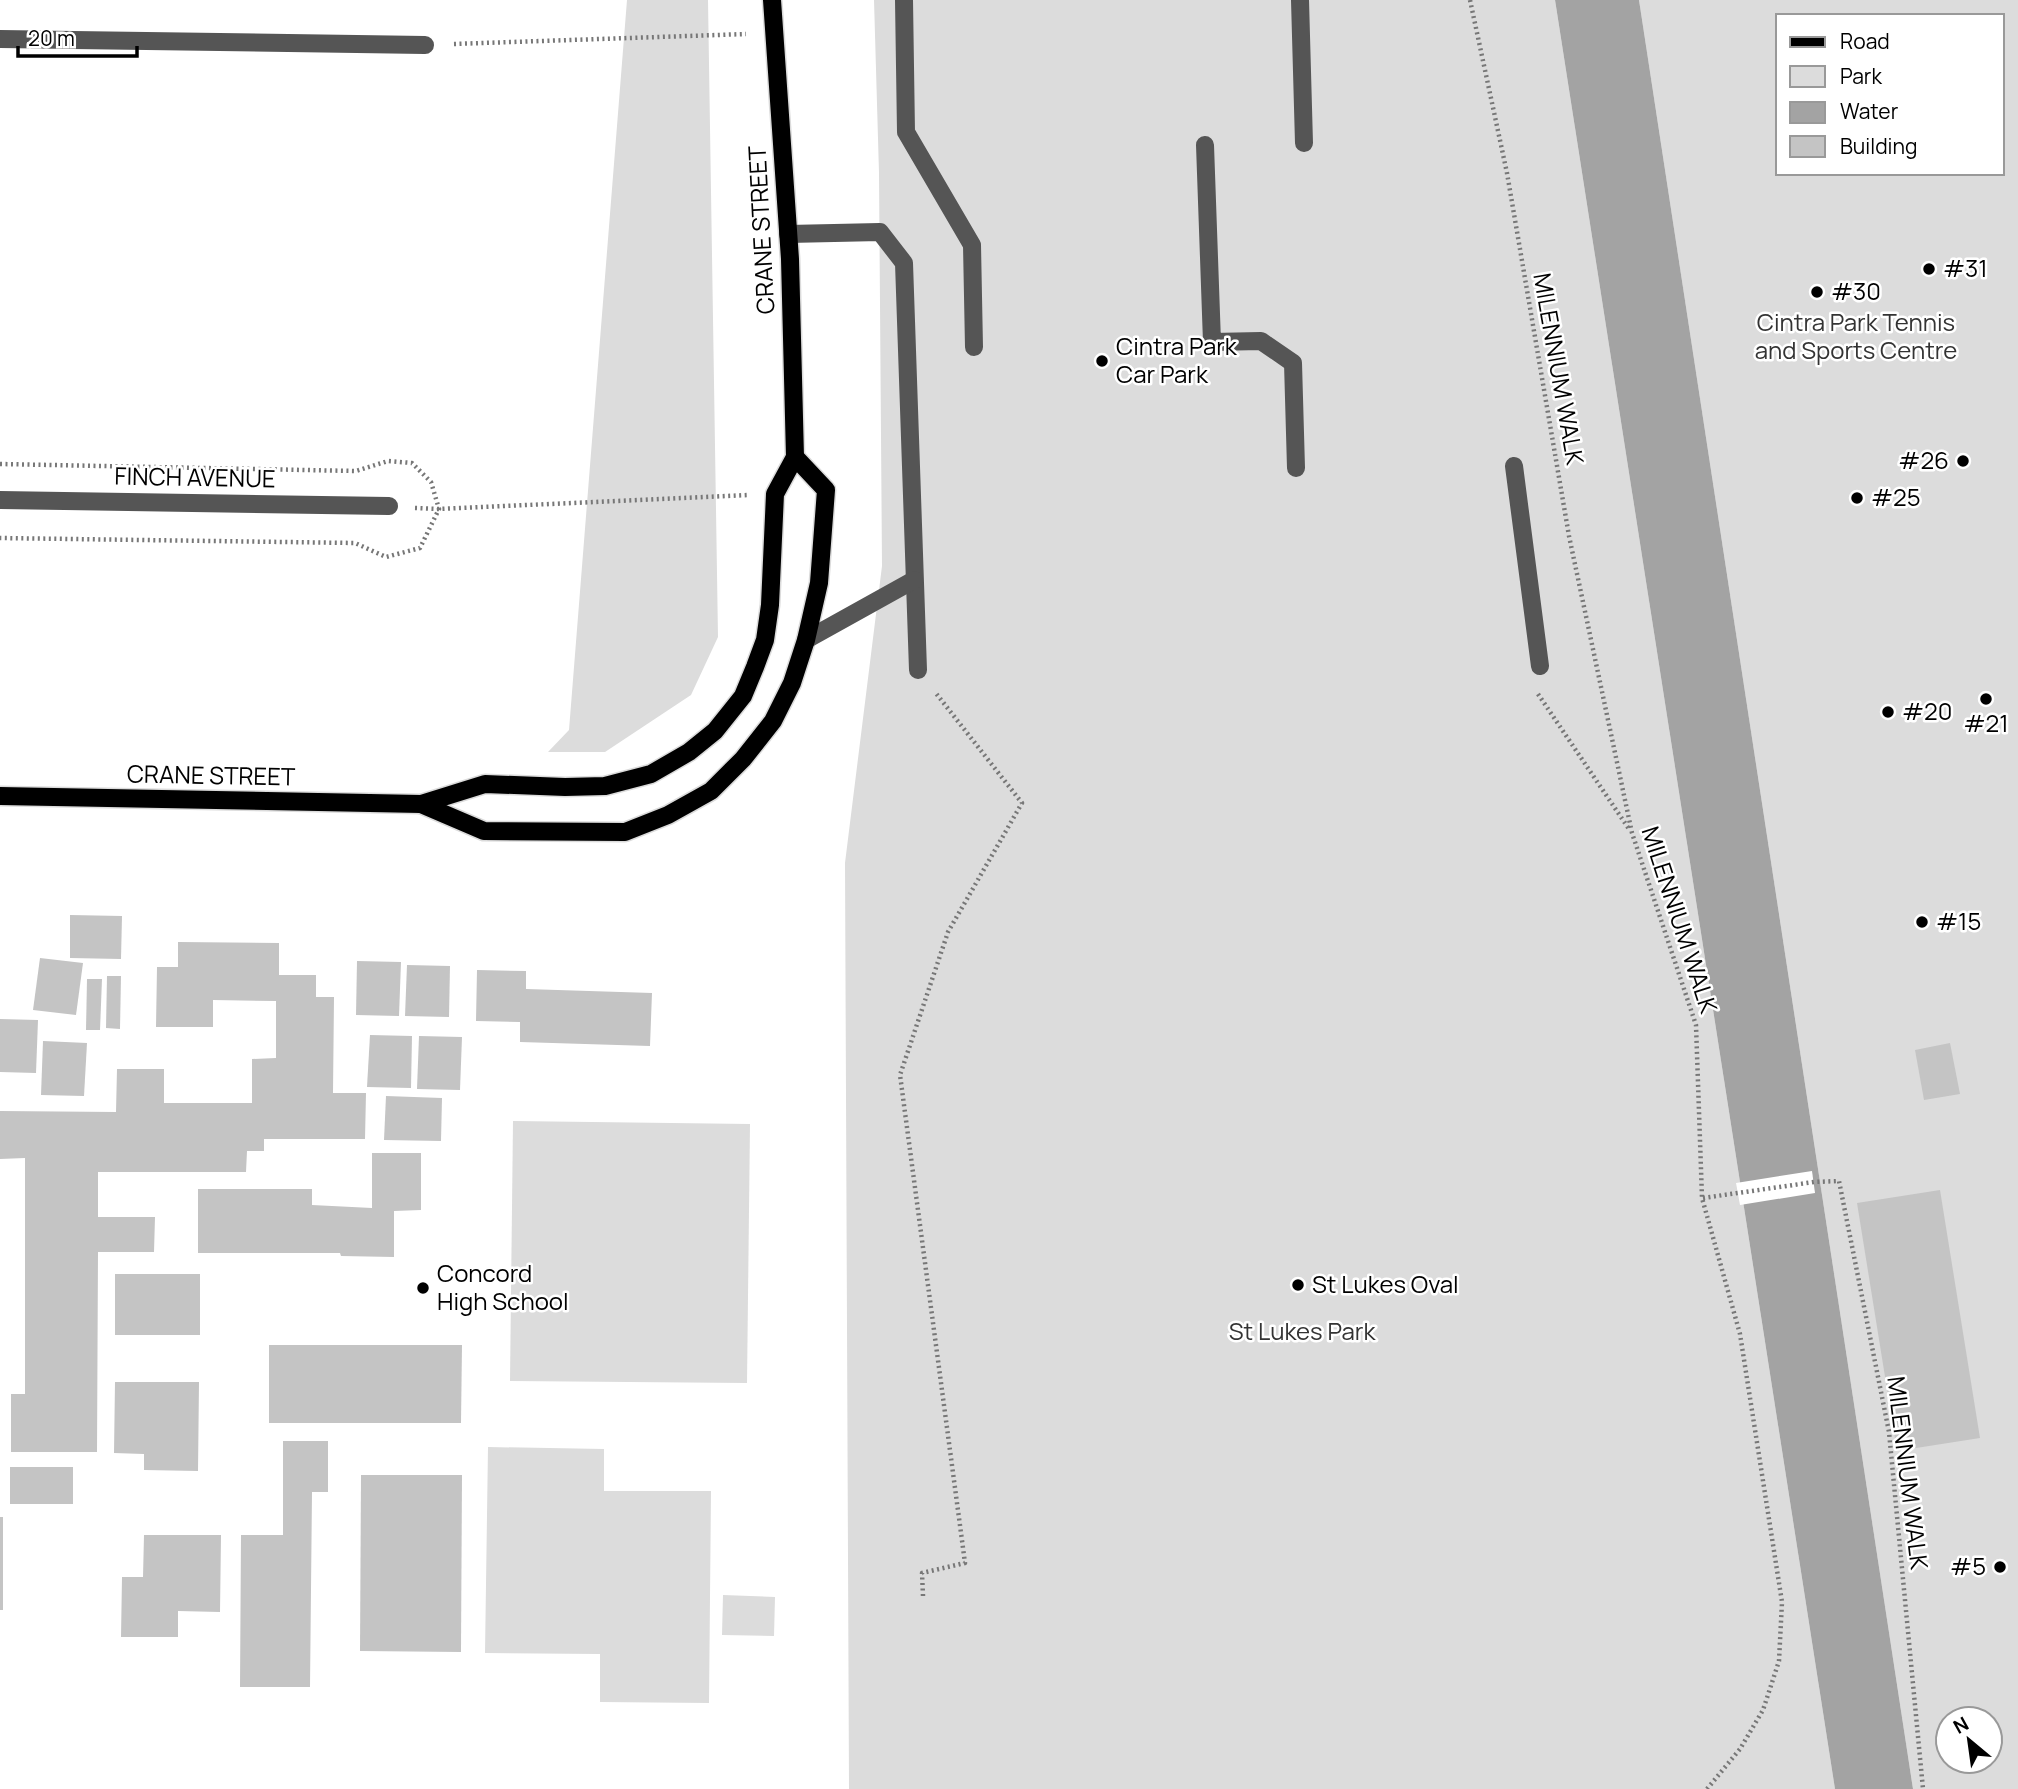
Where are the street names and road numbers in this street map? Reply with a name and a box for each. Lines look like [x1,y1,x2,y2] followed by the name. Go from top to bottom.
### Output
[740,144,781,315] street label: CRANE STREET
[1526,270,1593,468] street label: MILENNIUM WALK
[114,459,276,494] street label: FINCH AVENUE
[127,757,296,792] street label: CRANE STREET
[1635,822,1726,1018] street label: MILENNIUM WALK
[1880,1374,1937,1572] street label: MILENNIUM WALK

